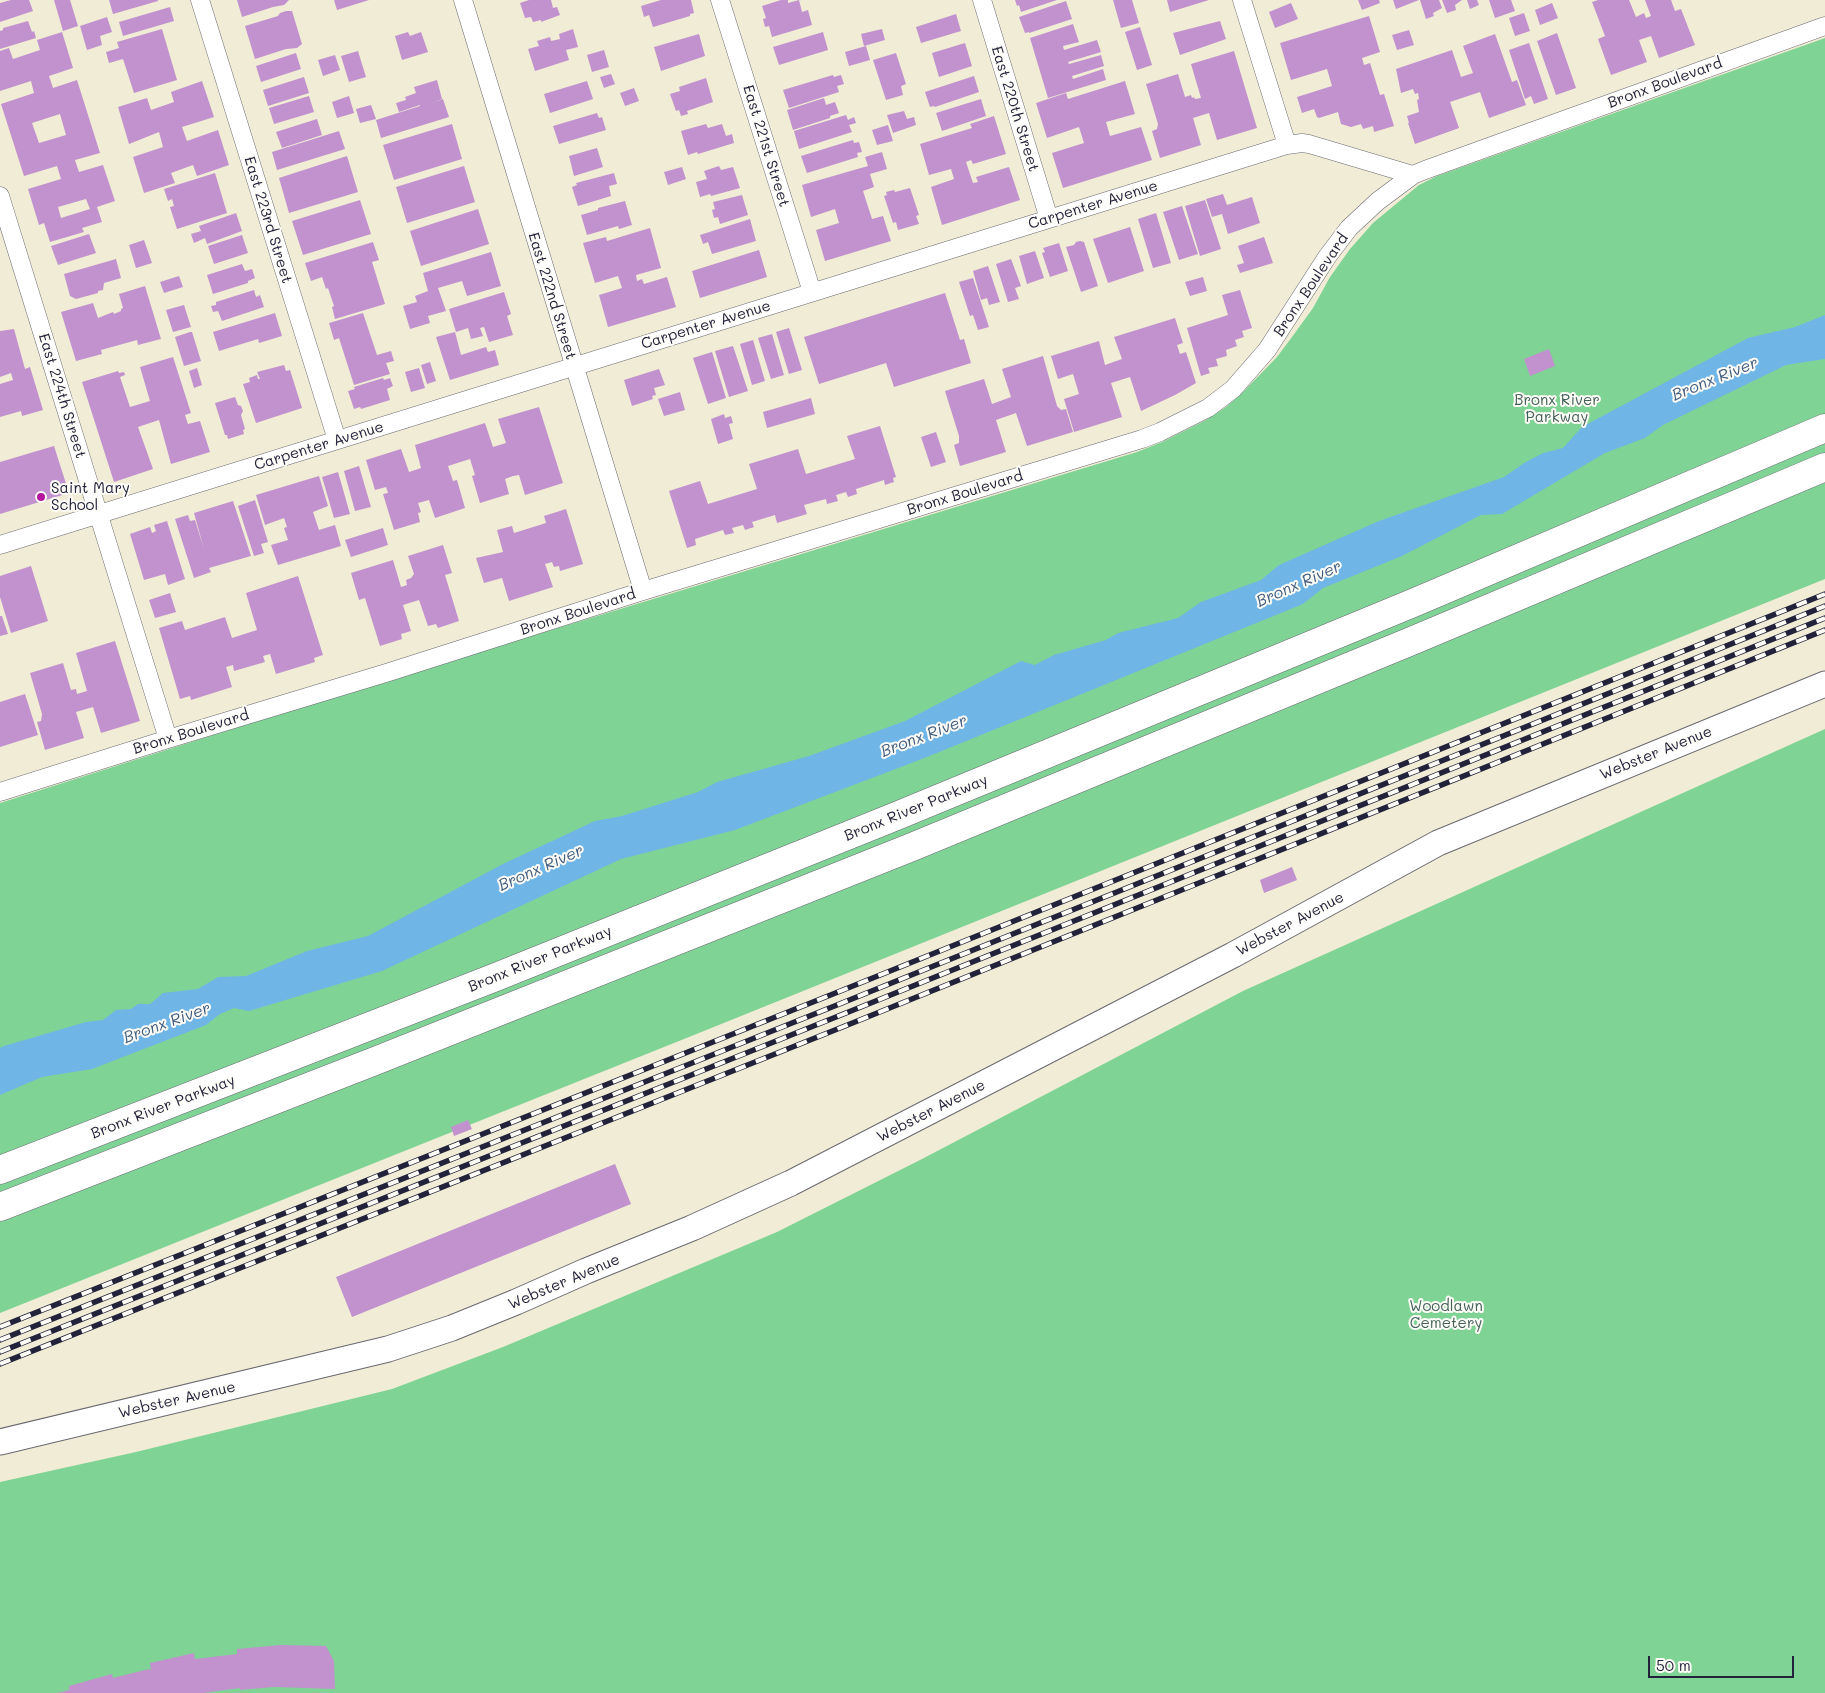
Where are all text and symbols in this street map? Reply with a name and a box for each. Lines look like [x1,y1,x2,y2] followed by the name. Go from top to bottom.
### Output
[987,44,1043,174] street label: East 220th Street
[1605,54,1725,112] street label: Bronx Boulevard
[739,83,793,209] street label: East 221st Street
[240,154,296,286] street label: East 223rd Street
[1026,177,1160,233] street label: Carpenter Avenue
[524,230,580,362] street label: East 222nd Street
[1270,230,1352,340] street label: Bronx Boulevard
[639,297,773,353] street label: Carpenter Avenue
[34,331,90,461] street label: East 224th Street
[1669,353,1761,405] water label: Bronx River
[1514,391,1600,426] park label: Bronx River Parkway
[252,418,386,474] street label: Carpenter Avenue
[905,467,1025,519] street label: Bronx Boulevard
[51,479,130,514] place label: Saint Mary School
[35,491,47,503] marker: Saint Mary School
[1253,557,1345,611] water label: Bronx River
[518,585,638,639] street label: Bronx Boulevard
[131,706,251,758] street label: Bronx Boulevard
[878,711,970,761] water label: Bronx River
[1597,722,1715,784] street label: Webster Avenue
[842,771,990,845] street label: Bronx River Parkway
[495,841,587,895] water label: Bronx River
[1233,888,1347,960] street label: Webster Avenue
[466,922,614,996] street label: Bronx River Parkway
[121,998,213,1048] water label: Bronx River
[88,1071,238,1143] street label: Bronx River Parkway
[874,1076,988,1146] street label: Webster Avenue
[506,1250,622,1314] street label: Webster Avenue
[1409,1297,1483,1332] park label: Woodlawn Cemetery
[117,1378,237,1422] street label: Webster Avenue
[1650,1646,1796,1678] scale bar
[1656,1655,1691,1675] text: 50 m

